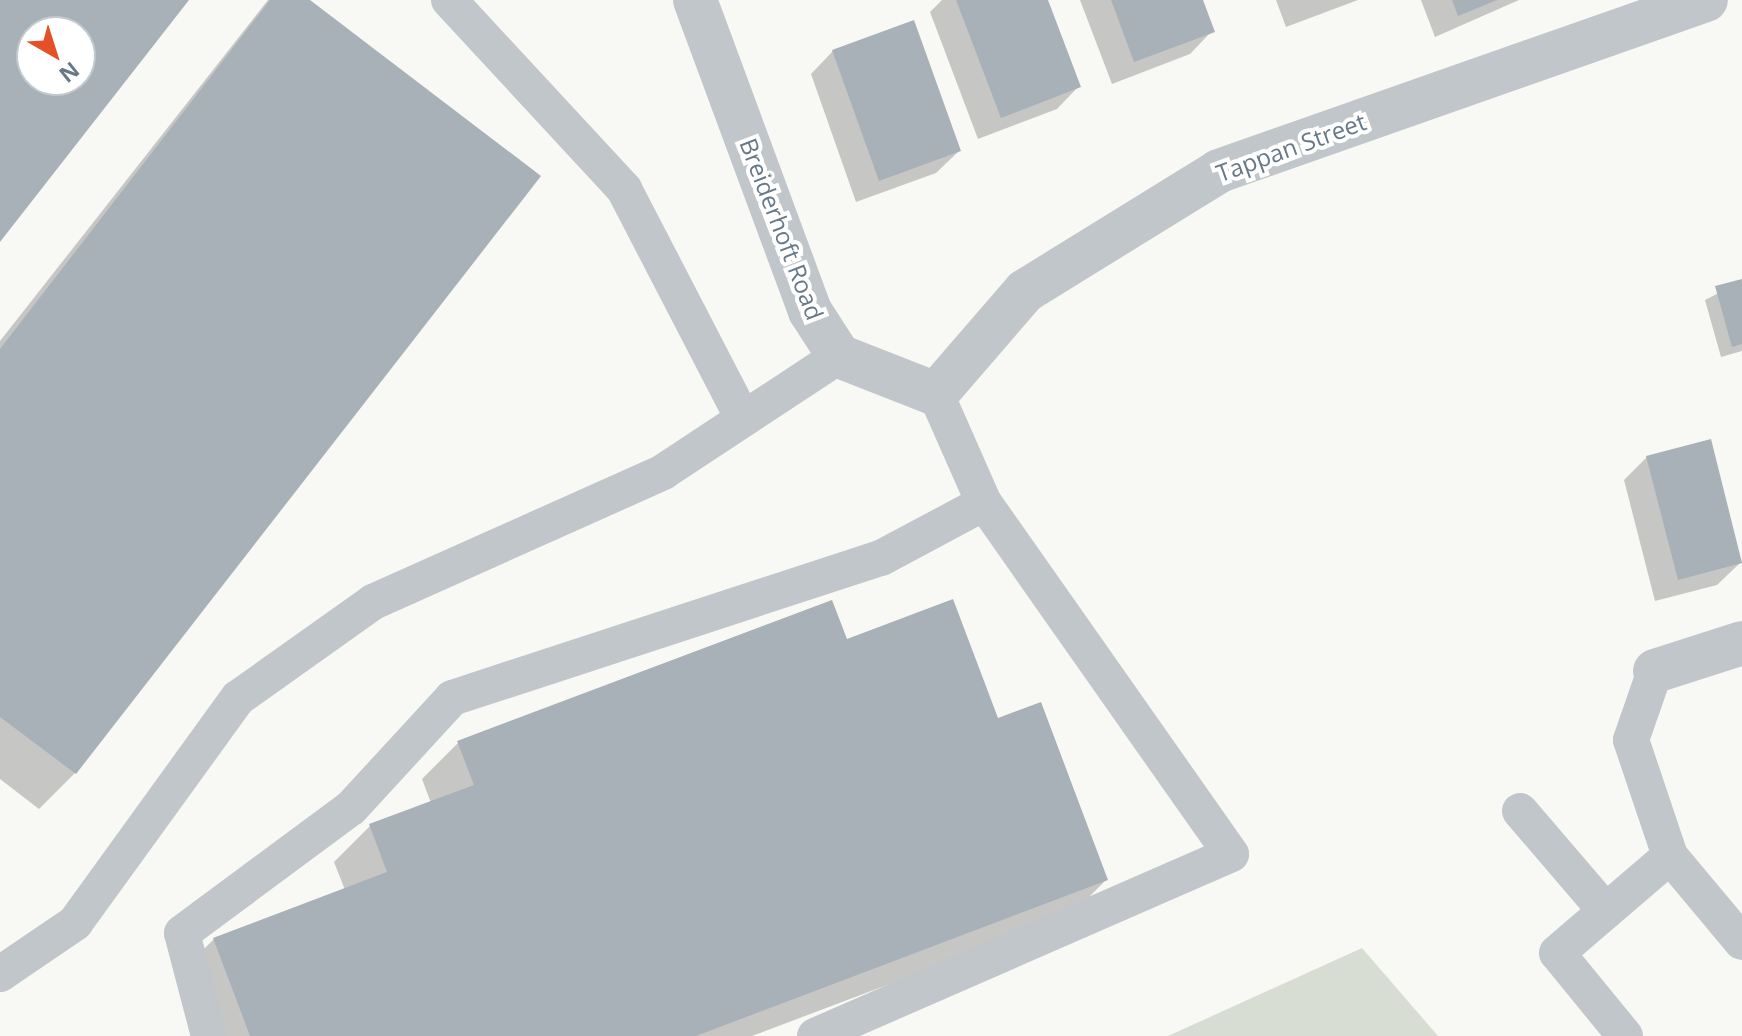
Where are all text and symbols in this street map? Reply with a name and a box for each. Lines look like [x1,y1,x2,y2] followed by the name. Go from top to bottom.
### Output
[16,16,96,96] north arrow
[53,56,86,90] text: N
[1212,107,1370,187] street label: Tappan Street
[734,134,830,324] street label: Breiderhoft Road

